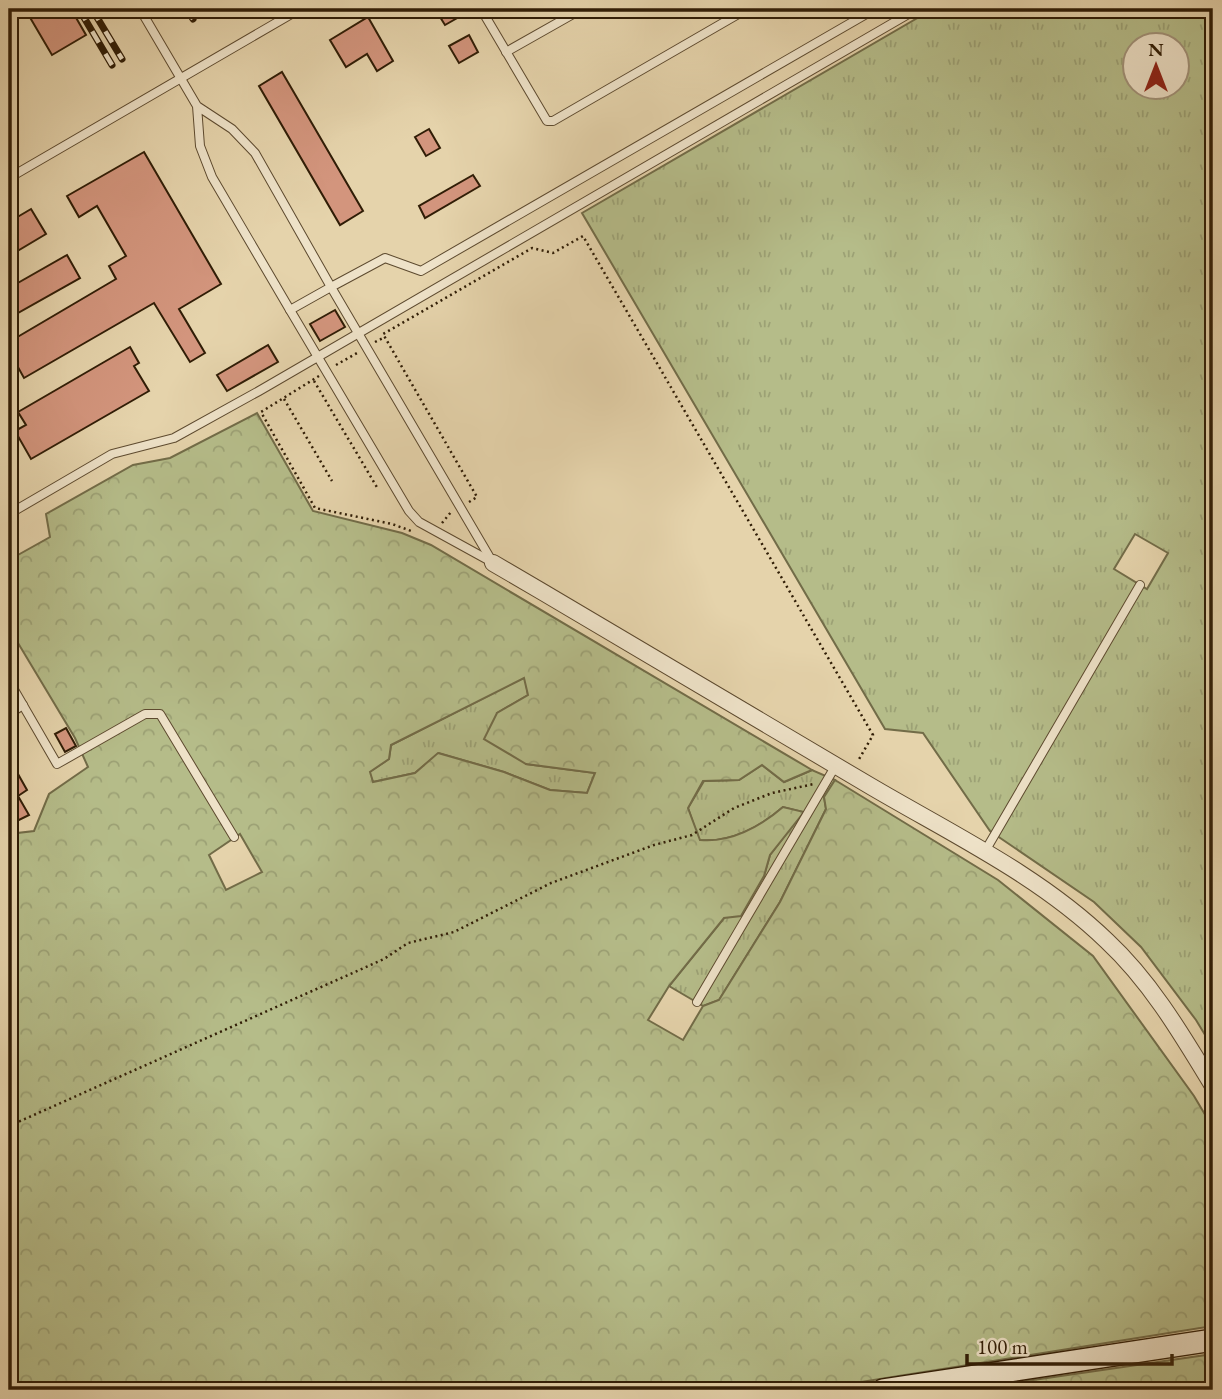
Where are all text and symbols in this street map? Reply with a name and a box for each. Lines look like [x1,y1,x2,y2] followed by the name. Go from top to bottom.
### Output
[1120,32,1190,102] north arrow
[1148,37,1164,62] text: N
[967,1322,1171,1366] scale bar
[977,1333,1028,1360] text: 100 m

